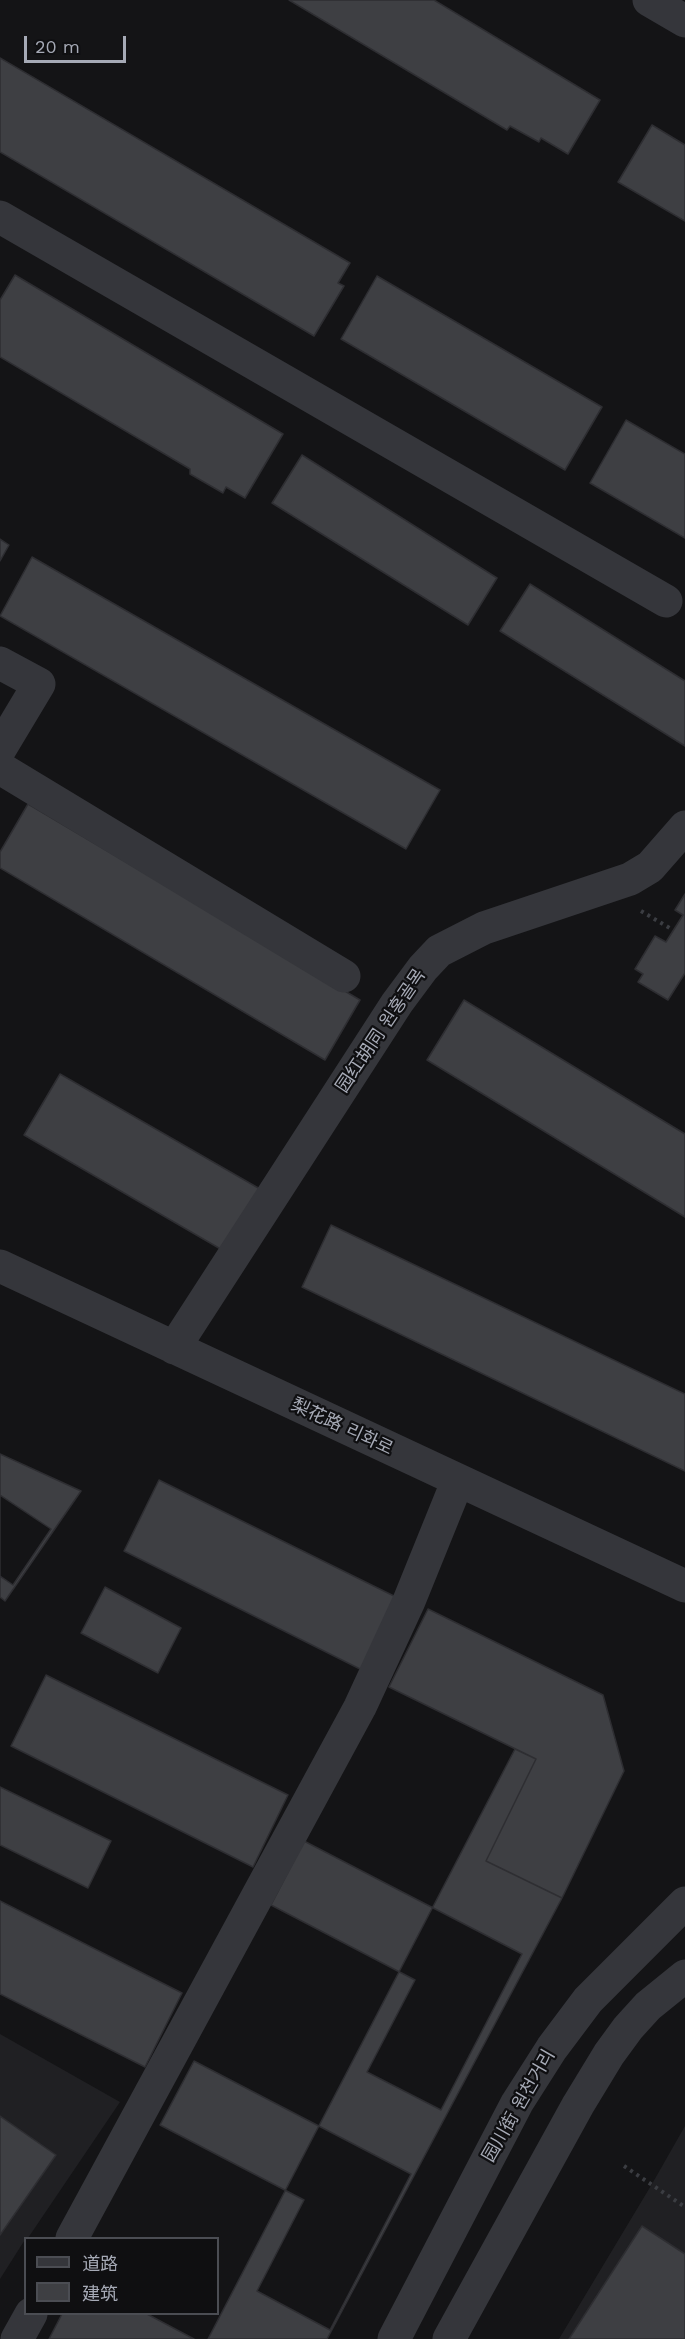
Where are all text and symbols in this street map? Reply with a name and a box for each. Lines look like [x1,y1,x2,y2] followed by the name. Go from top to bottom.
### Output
[27,24,129,62] scale bar
[35,36,80,57] text: 20 m
[332,965,430,1097] street label: 园红胡同 원홍골목
[288,1394,396,1460] street label: 梨花路 리화로
[478,2046,560,2166] street label: 园川街 원천거리
[24,2237,219,2315] legend
[82,2253,118,2274] text: 道路
[82,2283,118,2304] text: 建筑

